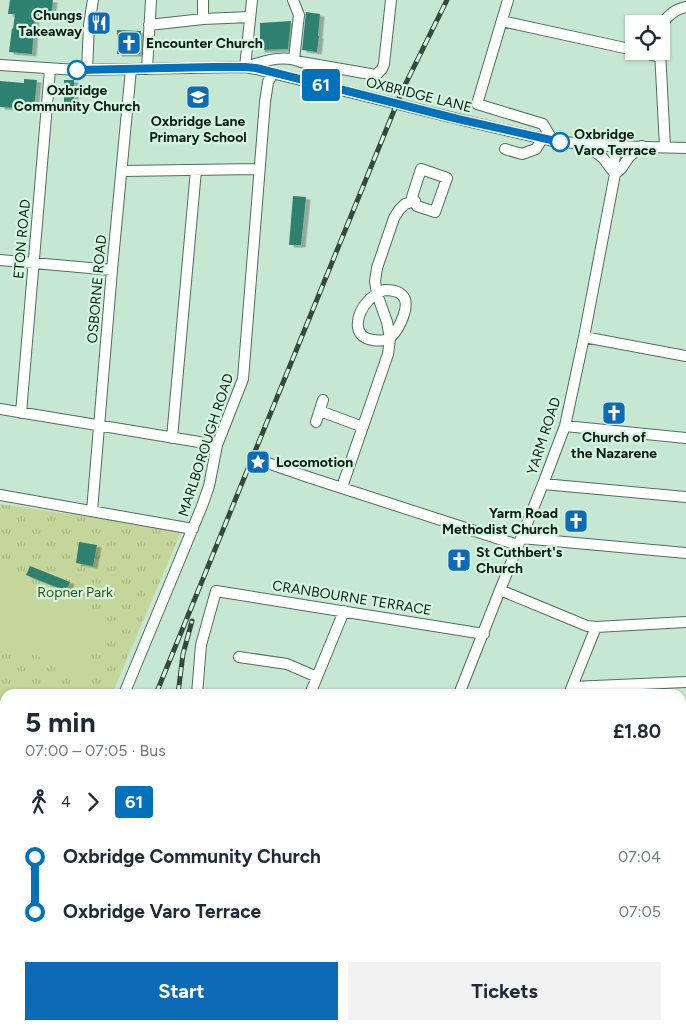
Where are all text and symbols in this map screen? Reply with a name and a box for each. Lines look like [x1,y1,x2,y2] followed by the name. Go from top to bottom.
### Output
[18,7,83,40] place label: Chungs Takeaway
[86,10,112,36] restaurant icon: Chungs Takeaway
[625,15,670,60] map controls
[625,15,670,60] button: locate
[116,30,142,56] church icon: Encounter Church
[146,35,263,52] place label: Encounter Church
[67,60,87,80] marker: Oxbridge Community Church
[298,69,344,101] line badge: 61
[312,74,330,96] text: 61
[364,74,474,116] street label: OXBRIDGE LANE
[14,82,140,115] place label: Oxbridge Community Church
[185,84,211,110] school or university icon: Oxbridge Lane Primary School
[149,113,247,146] place label: Oxbridge Lane Primary School
[574,126,657,159] place label: Oxbridge Varo Terrace
[550,132,570,152] marker: Oxbridge Varo Terrace
[10,198,34,280] street label: ETON ROAD
[84,234,110,344] street label: OSBORNE ROAD
[175,371,237,519] street label: MARLBOROUGH ROAD
[523,395,565,477] street label: YARM ROAD
[601,400,627,426] church icon: Church of the Nazarene
[571,429,657,462] place label: Church of the Nazarene
[245,449,271,475] place icon: Locomotion
[276,454,353,471] place label: Locomotion
[442,505,558,538] place label: Yarm Road Methodist Church
[563,508,589,534] church icon: Yarm Road Methodist Church
[476,544,563,577] place label: St Cuthbert's Church
[446,547,472,573] church icon: St Cuthbert's Church
[271,577,433,619] street label: CRANBOURNE TERRACE
[37,584,113,601] park label: Ropner Park
[25,705,96,739] text: 5 min
[613,720,661,743] text: £1.80
[25,741,166,760] text: 07:00 – 07:05 · Bus
[25,788,53,816] icon: walk
[79,788,107,816] icon: forward
[125,791,143,813] text: 61
[61,792,71,811] text: 4
[63,845,321,868] text: Oxbridge Community Church
[618,847,661,866] text: 07:04
[63,900,261,923] text: Oxbridge Varo Terrace
[619,902,661,921] text: 07:05
[25,962,338,1020] button: Start
[348,962,661,1020] button: Tickets

